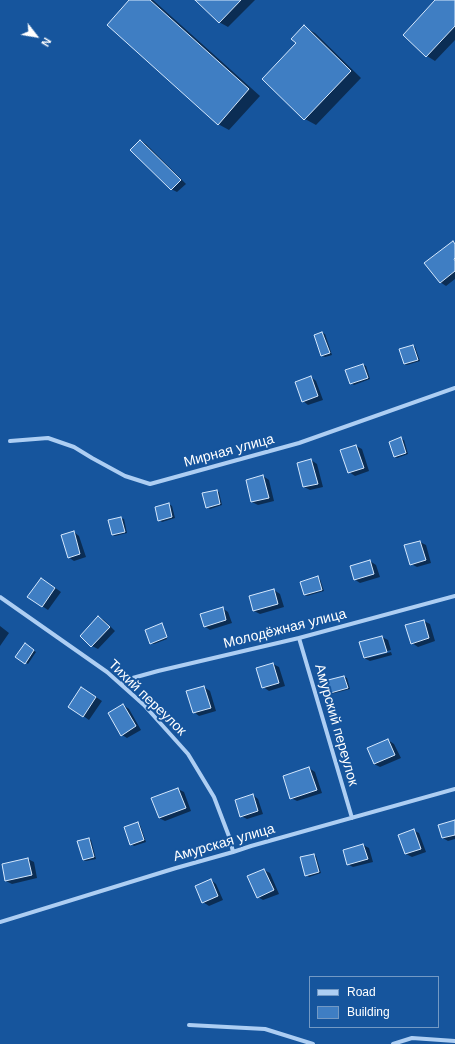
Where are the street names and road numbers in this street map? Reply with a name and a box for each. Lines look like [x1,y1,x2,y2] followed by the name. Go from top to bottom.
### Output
[182,431,276,471] street label: Мирная улица
[222,606,348,652] street label: Молодёжная улица
[104,657,190,739] street label: Тихий переулок
[311,662,361,788] street label: Амурский переулок
[171,820,277,866] street label: Амурская улица

